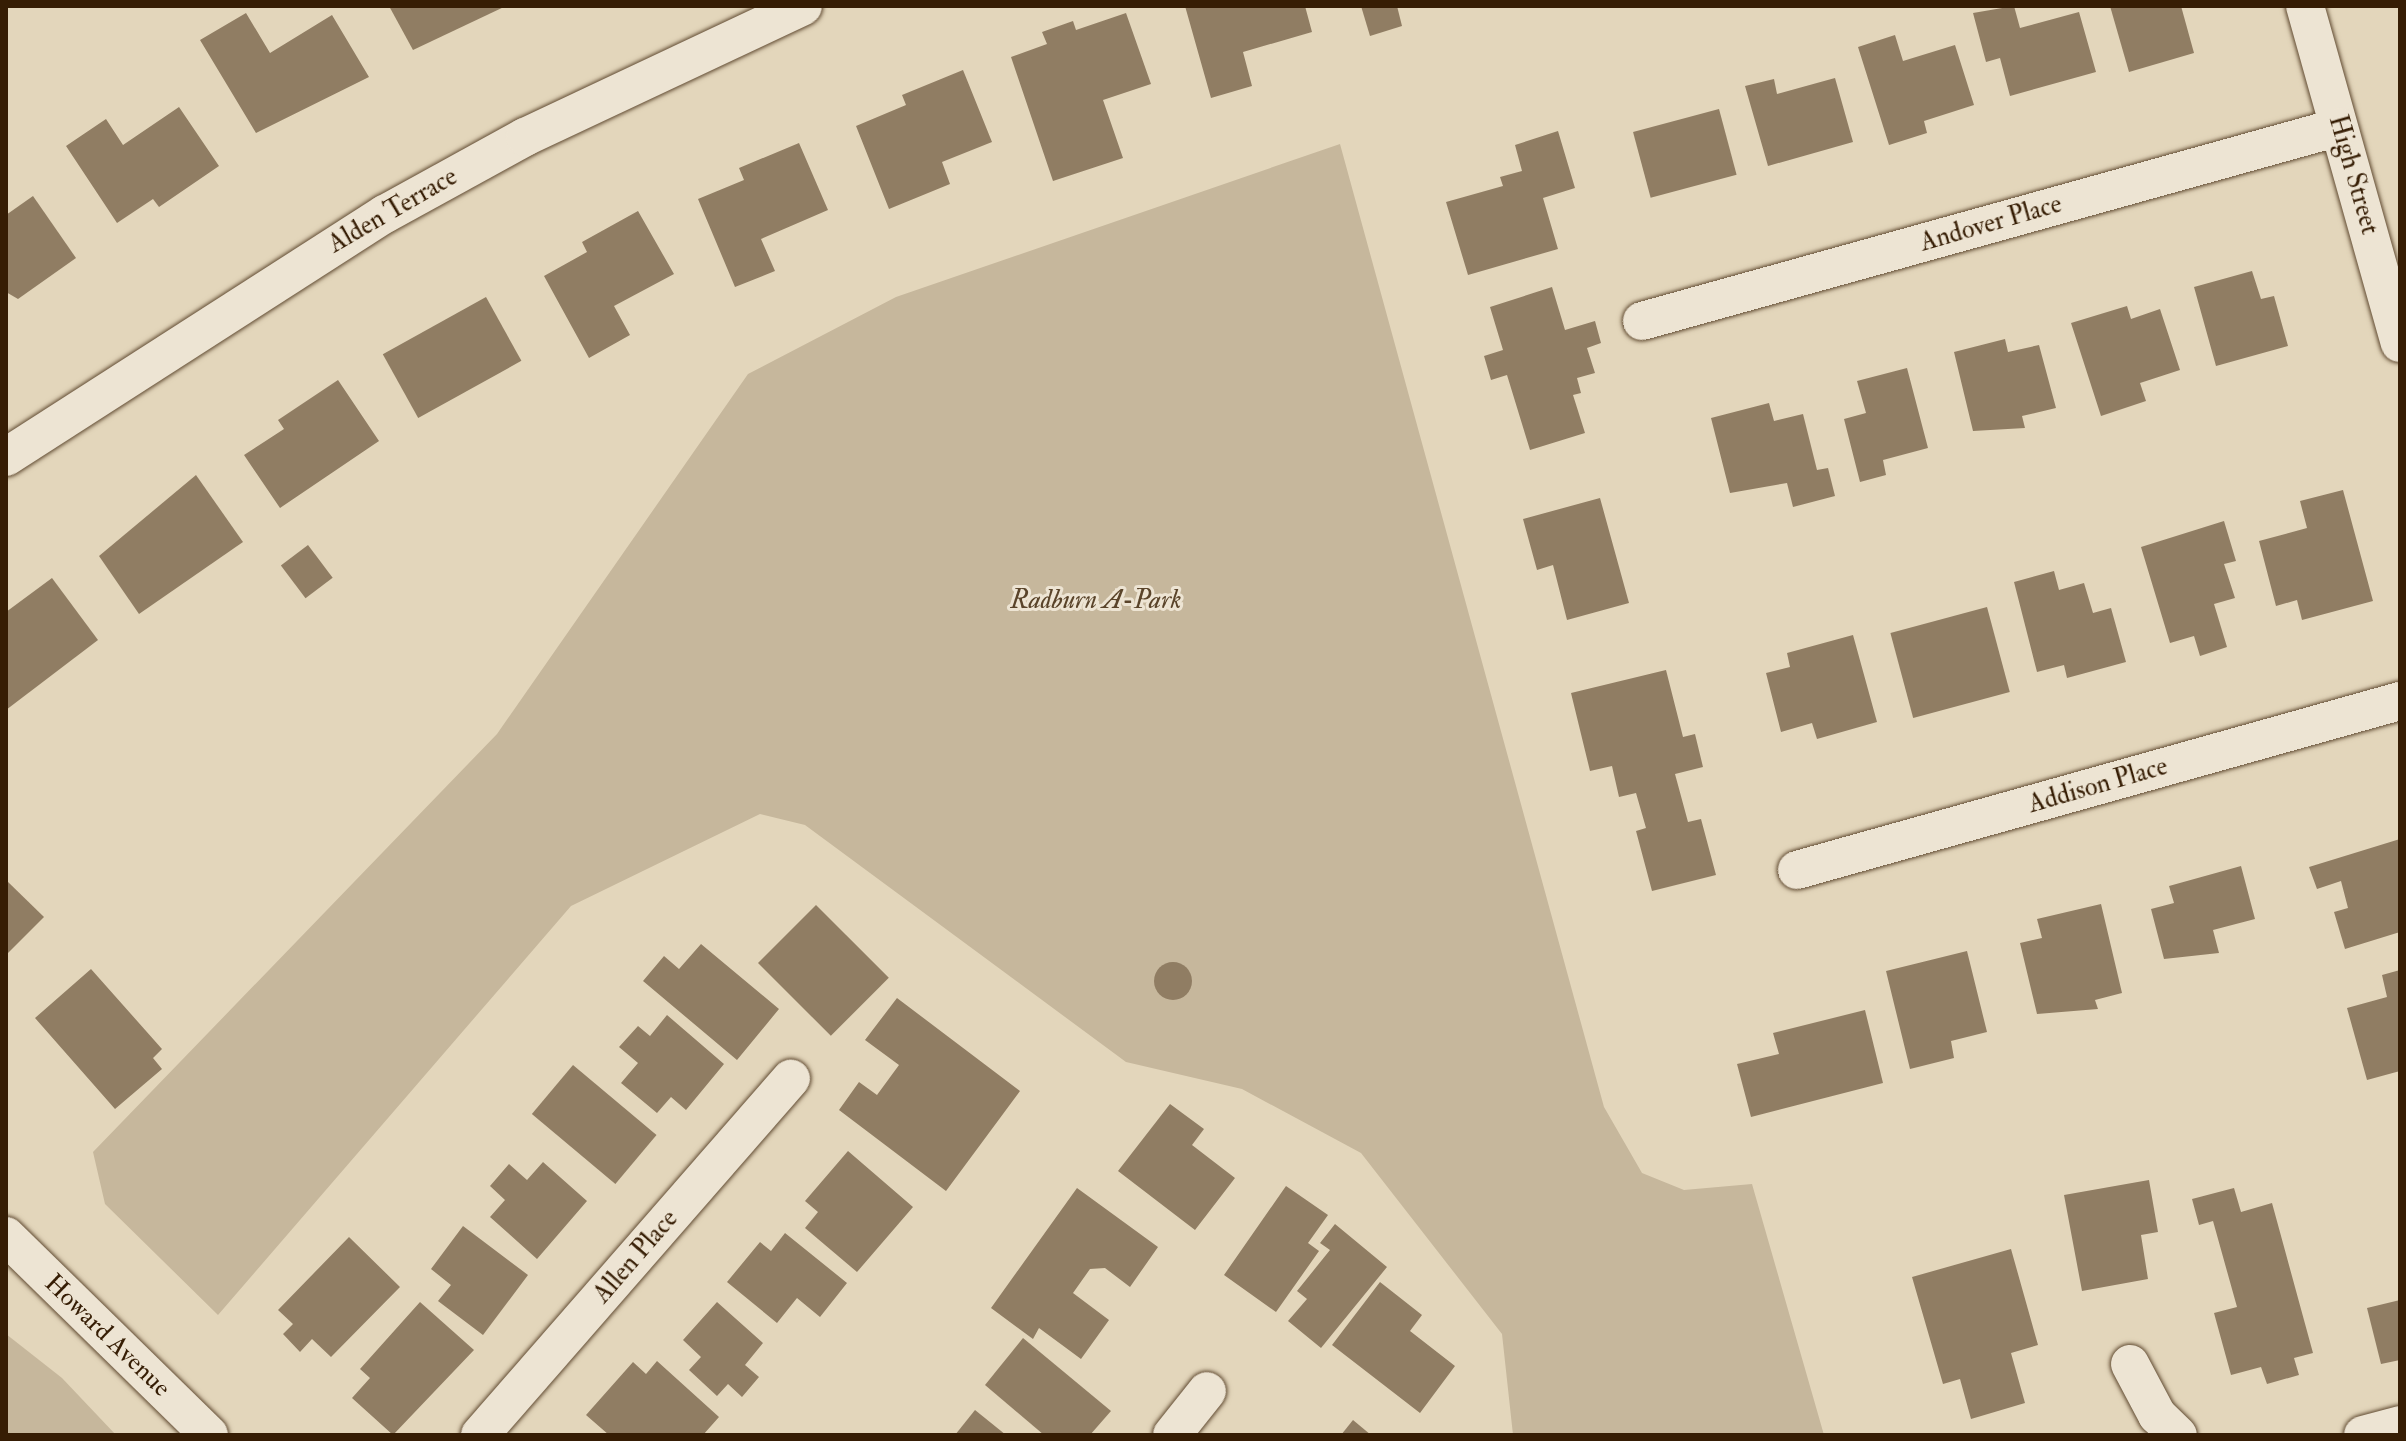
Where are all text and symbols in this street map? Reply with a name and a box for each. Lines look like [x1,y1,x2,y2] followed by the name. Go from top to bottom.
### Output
[2321,112,2385,238] street label: High Street
[323,162,463,260] street label: Alden Terrace
[1917,189,2065,259] street label: Andover Place
[1010,585,1182,617] park label: Radburn A-Park
[2025,751,2171,821] street label: Addison Place
[587,1204,685,1310] street label: Allen Place
[38,1268,176,1404] street label: Howard Avenue

